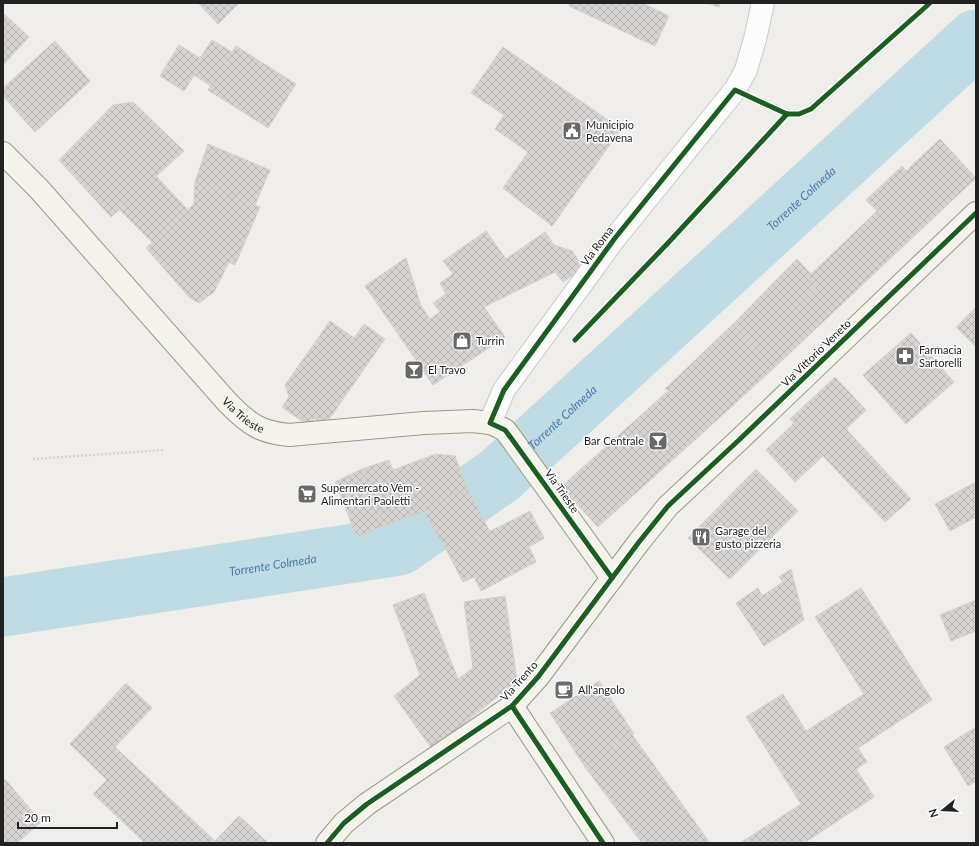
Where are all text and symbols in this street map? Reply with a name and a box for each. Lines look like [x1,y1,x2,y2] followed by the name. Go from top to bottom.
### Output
[586,118,634,144] place label: Municipio Pedavena
[561,120,583,142] public building icon: Municipio Pedavena
[764,163,839,234] water label: Torrente Colmeda
[578,224,616,268] street label: Via Roma
[778,316,853,389] street label: Via Vittorio Veneto
[451,330,473,352] shop icon: Turrin
[476,334,504,347] place label: Turrin
[919,343,962,369] place label: Farmacia Sartorelli
[894,345,916,367] pharmacy icon: Farmacia Sartorelli
[403,359,425,381] bar icon: El Travo
[428,363,466,376] place label: El Travo
[525,382,600,453] water label: Torrente Colmeda
[220,394,266,435] street label: Via Trieste
[647,430,669,452] bar icon: Bar Centrale
[584,434,644,447] place label: Bar Centrale
[543,466,582,515] street label: Via Trieste
[321,481,419,507] place label: Supermercato Vèm - Alimentari Paoletti
[296,483,318,505] supermarket icon: Supermercato Vèm - Alimentari Paoletti
[715,524,781,550] place label: Garage del gusto pizzeria
[690,526,712,548] restaurant icon: Garage del gusto pizzeria
[228,551,317,579] water label: Torrente Colmeda
[497,658,540,703] street label: Via Trento
[553,679,575,701] cafe icon: All'angolo
[578,683,625,696] place label: All'angolo
[923,790,963,830] north arrow
[18,804,117,830] scale bar
[926,807,941,819] text: N
[24,810,51,825] text: 20 m

